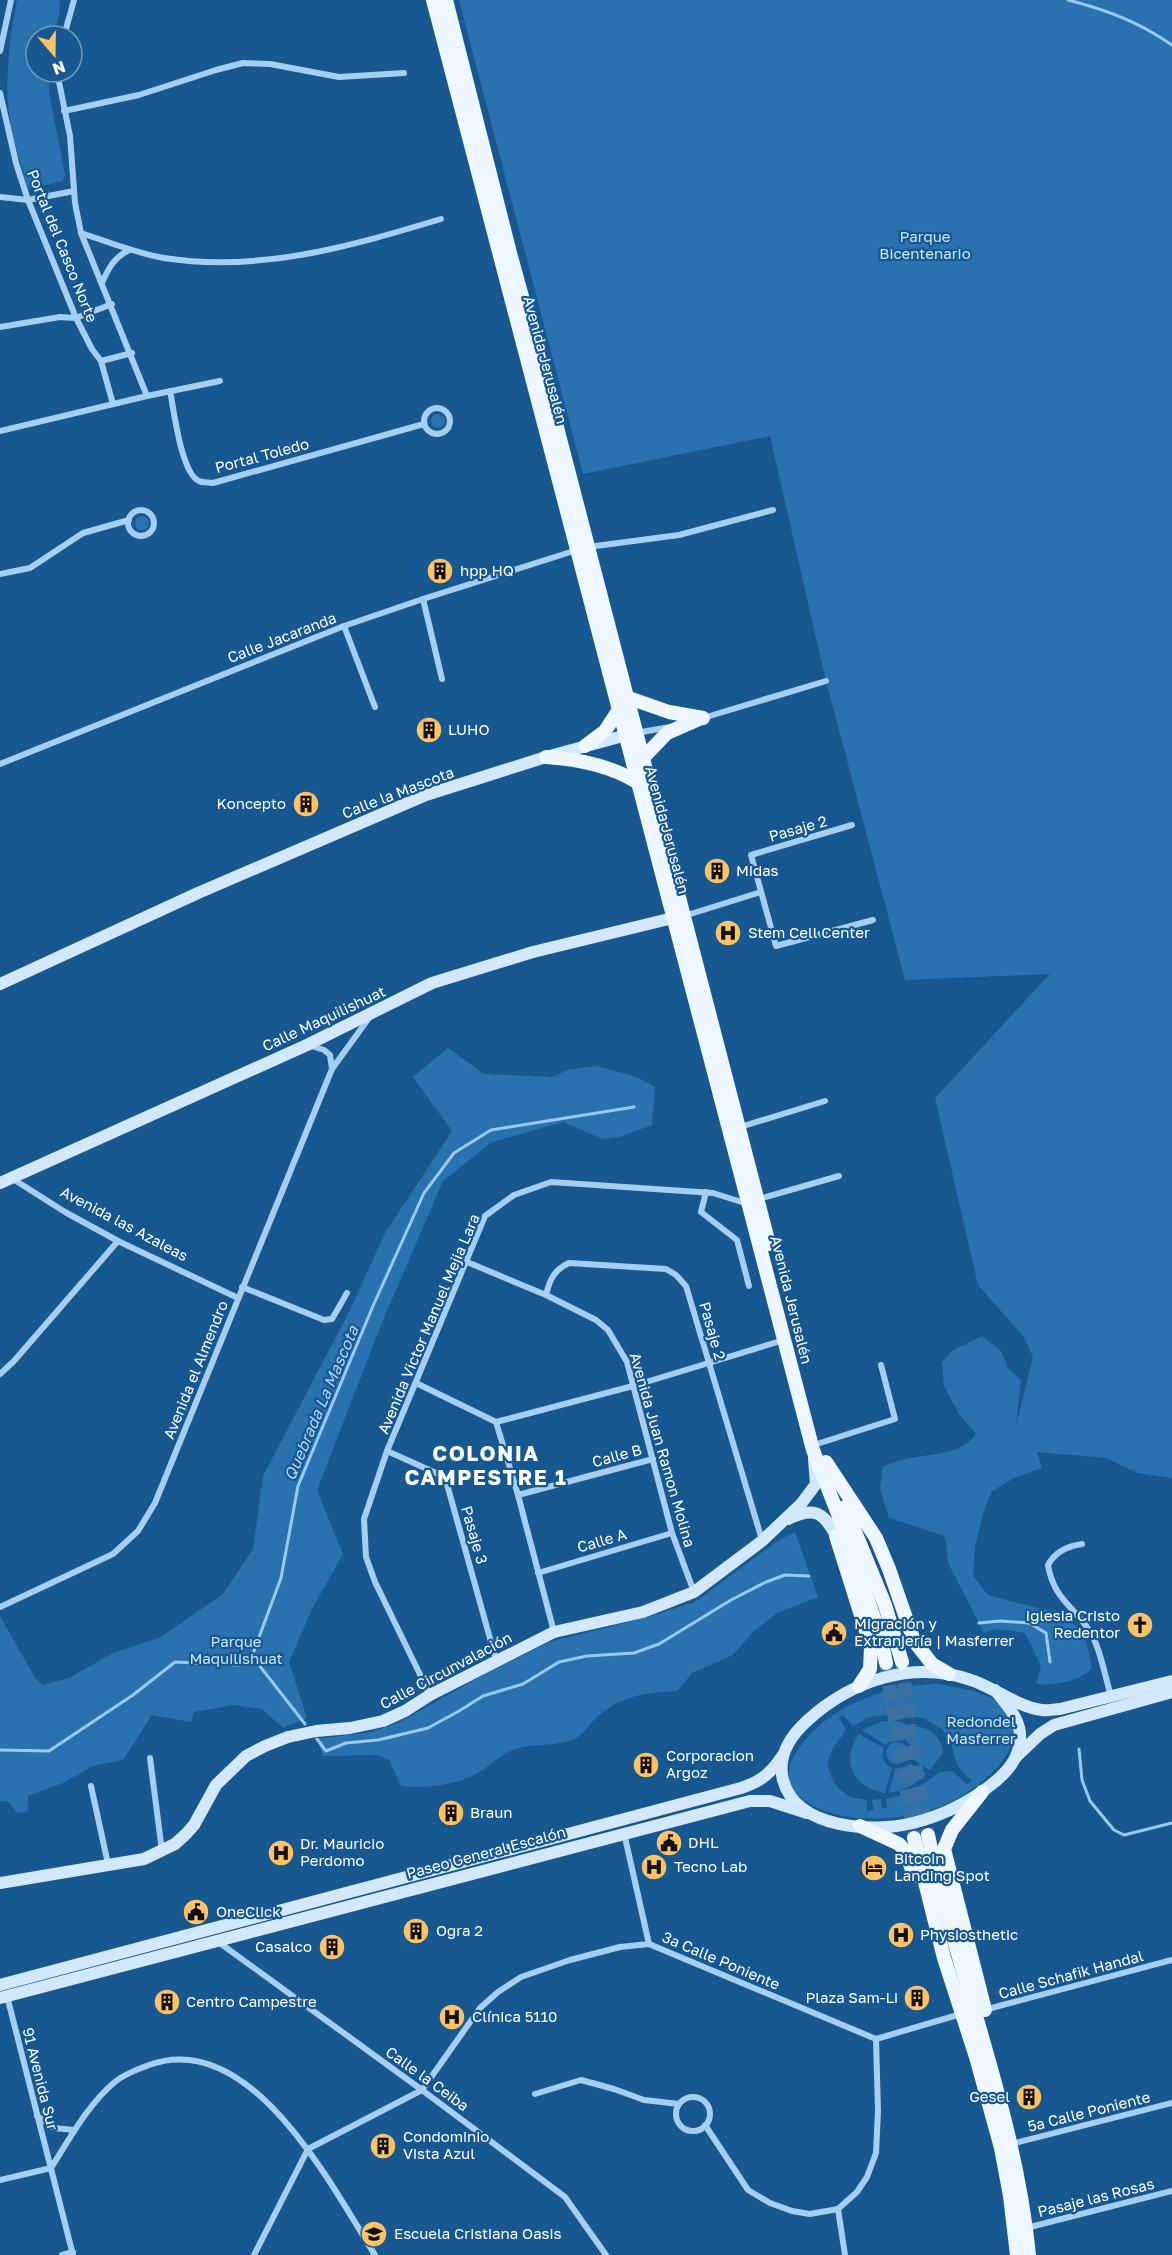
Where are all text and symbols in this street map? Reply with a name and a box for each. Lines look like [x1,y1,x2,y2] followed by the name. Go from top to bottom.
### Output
[24,24,84,84] north arrow
[50,57,68,80] text: N
[24,167,102,325] street label: Portal del Casco Norte
[879,227,971,262] park label: Parque Bicentenario
[520,294,572,426] street label: Avenida Jerusalén
[213,434,311,476] street label: Portal Toledo
[425,556,455,586] building icon: hpp HQ
[460,561,514,579] place label: hpp HQ
[225,608,339,666] street label: Calle Jacaranda
[414,715,444,745] building icon: LUHO
[448,720,490,738] place label: LUHO
[339,762,456,822] street label: Calle la Mascota
[642,764,694,896] street label: Avenida Jerusalén
[291,789,321,819] building icon: Koncepto
[217,794,286,812] place label: Koncepto
[767,811,829,845] street label: Pasaje 2
[702,856,732,886] building icon: Midas
[736,861,779,879] place label: Midas
[713,918,743,948] hospital icon: Stem Cell Center
[748,923,870,941] place label: Stem Cell Center
[259,982,388,1054] street label: Calle Maquilishuat
[58,1182,191,1264] street label: Avenida las Azaleas
[373,1211,483,1437] street label: Avenida Victor Manuel Mejia Lara
[767,1234,817,1366] street label: Avenida Jerusalén
[159,1298,231,1441] street label: Avenida el Almendro
[696,1300,730,1362] street label: Pasaje 2
[279,1322,363,1483] water label: Quebrada La Mascota
[627,1350,699,1549] street label: Avenida Juan Ramon Molina
[405,1440,567,1490] district label: COLONIA CAMPESTRE 1
[590,1440,644,1470] street label: Calle B
[458,1503,492,1566] street label: Pasaje 3
[575,1524,629,1556] street label: Calle A
[1025,1606,1120,1641] place label: Iglesia Cristo Redentor
[1125,1610,1155,1640] church icon: Iglesia Cristo Redentor
[854,1614,1014,1649] place label: Migración y Extranjería | Masferrer
[819,1618,849,1648] public building icon: Migración y Extranjería | Masferrer
[376,1628,515,1713] street label: Calle Circunvalación
[189,1632,283,1667] park label: Parque Maquilishuat
[946,1712,1016,1747] park label: Redondel Masferrer
[666,1746,754,1781] place label: Corporacion Argoz
[631,1750,661,1780] building icon: Corporacion Argoz
[436,1798,466,1828] building icon: Braun
[470,1803,513,1821] place label: Braun
[404,1822,567,1882] street label: Paseo General Escalón
[654,1828,684,1858] public building icon: DHL
[688,1833,719,1851] place label: DHL
[300,1834,384,1869] place label: Dr. Mauricio Perdomo
[266,1838,296,1868] hospital icon: Dr. Mauricio Perdomo
[894,1849,990,1884] place label: Bitcoin Landing Spot
[639,1852,669,1882] hospital icon: Tecno Lab
[859,1853,889,1883] hotel icon: Bitcoin Landing Spot
[674,1857,747,1875] place label: Tecno Lab
[181,1897,211,1927] public building icon: OneClick
[216,1902,281,1920] place label: OneClick
[401,1916,431,1946] building icon: Ogra 2
[886,1920,916,1950] hospital icon: Physiosthetic
[436,1921,483,1939] place label: Ogra 2
[920,1925,1018,1943] place label: Physiosthetic
[660,1927,783,1993] street label: 3a Calle Poniente
[317,1932,347,1962] building icon: Casalco
[255,1937,312,1955] place label: Casalco
[996,1946,1145,2002] street label: Calle Schafik Handal
[902,1983,932,2013] building icon: Plaza Sam-Li
[152,1987,182,2017] building icon: Centro Campestre
[805,1988,898,2006] place label: Plaza Sam-Li
[186,1992,317,2010] place label: Centro Campestre
[437,2002,467,2032] hospital icon: Clínica 5110
[472,2007,557,2025] place label: Clínica 5110
[20,2026,62,2132] street label: 91 Avenida Sur
[383,2042,473,2114] street label: Calle la Ceiba
[1014,2082,1044,2112] building icon: Gesel
[969,2087,1010,2105] place label: Gesel
[1025,2087,1152,2135] street label: 5a Calle Poniente
[403,2127,489,2162] place label: Condominio Vista Azul
[368,2131,398,2161] building icon: Condominio Vista Azul
[1036,2174,1156,2220] street label: Pasaje las Rosas
[359,2219,389,2249] school or university icon: Escuela Cristiana Oasis
[394,2224,562,2242] place label: Escuela Cristiana Oasis

